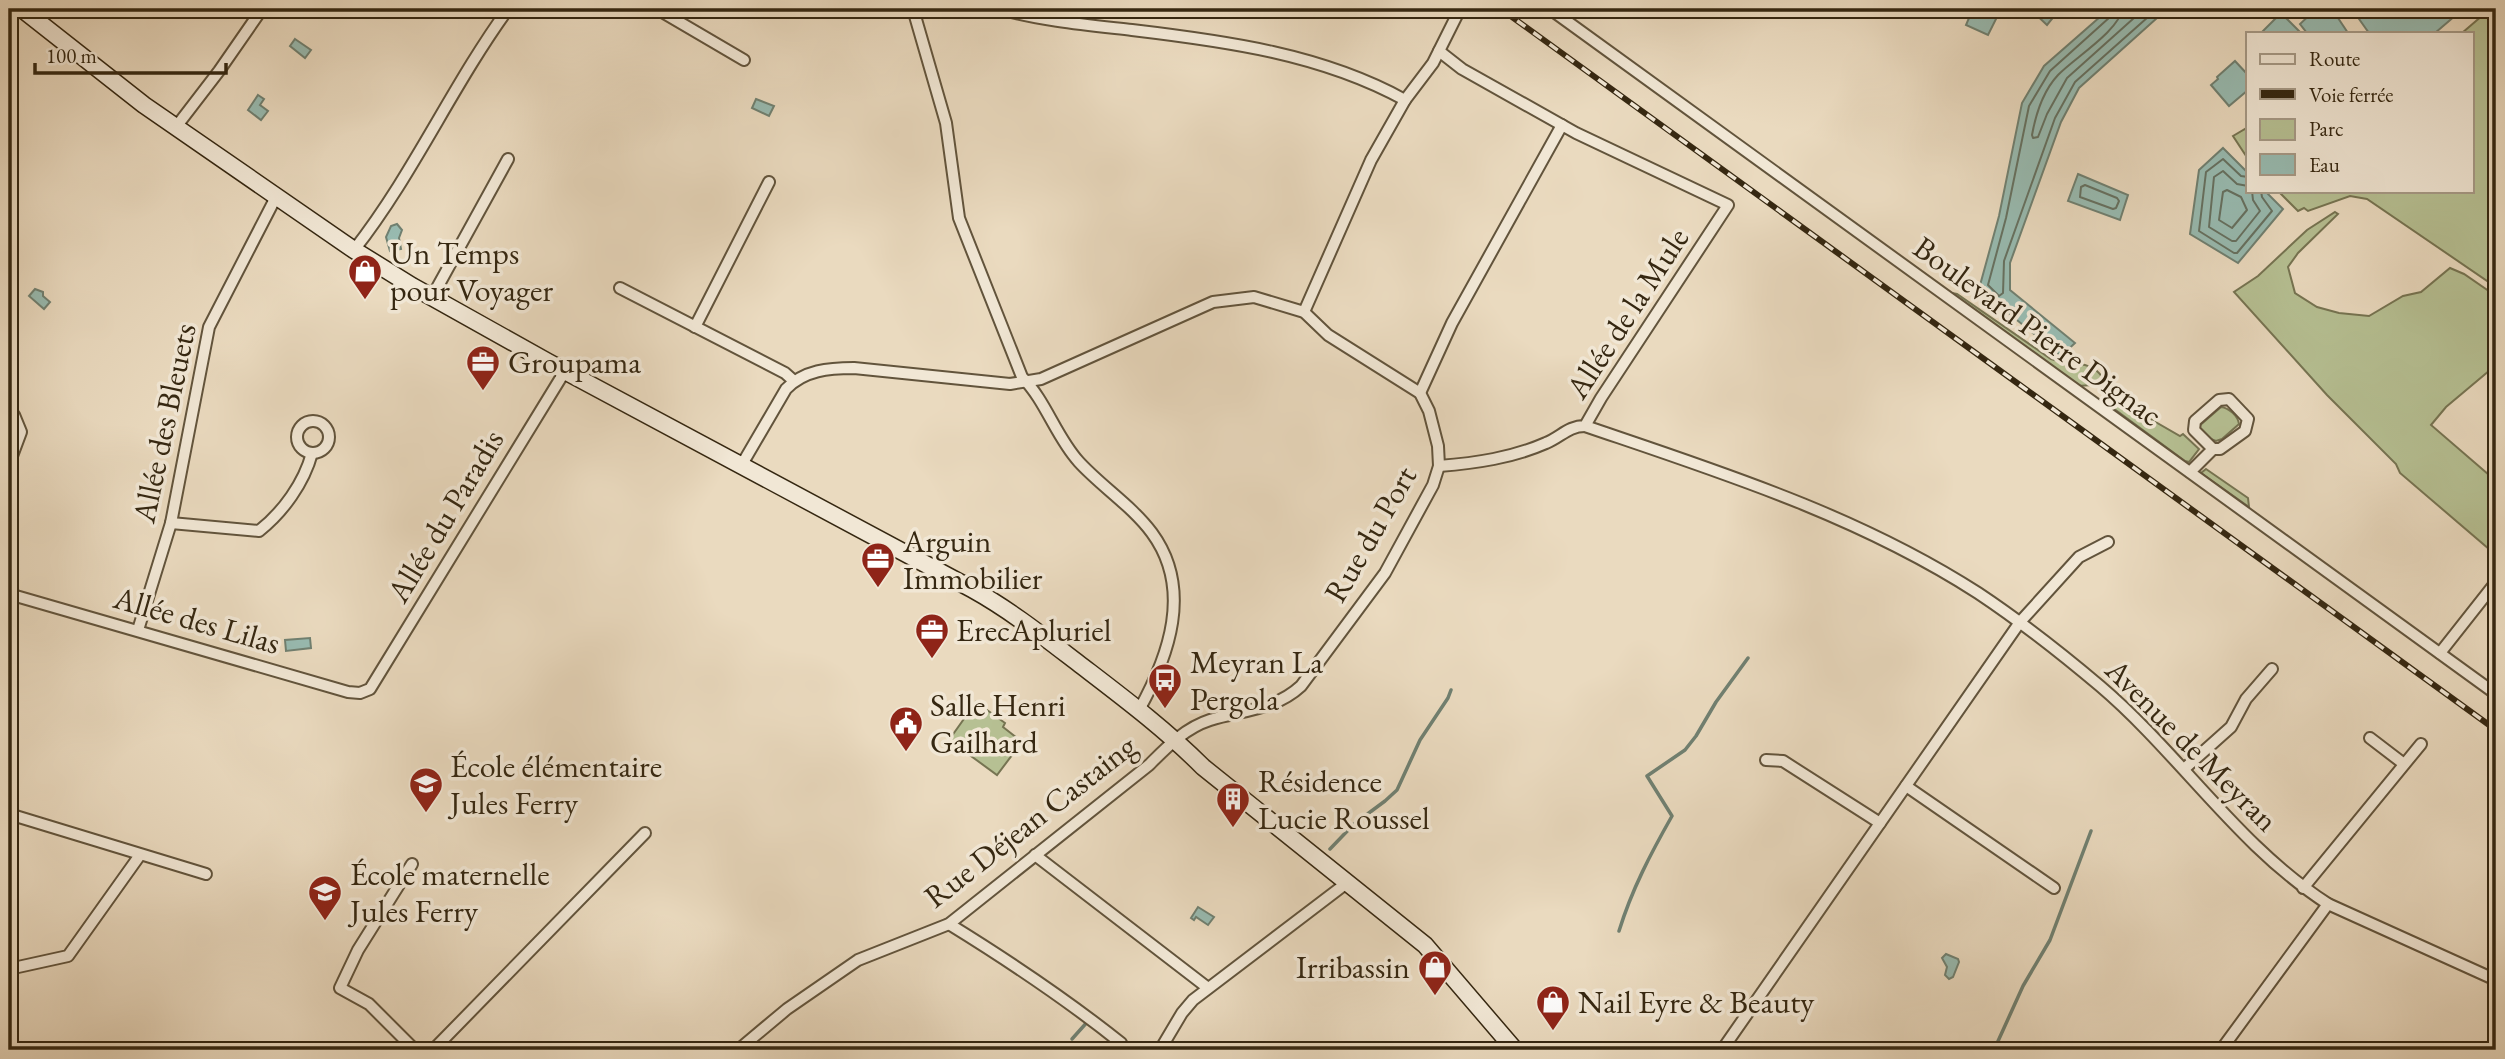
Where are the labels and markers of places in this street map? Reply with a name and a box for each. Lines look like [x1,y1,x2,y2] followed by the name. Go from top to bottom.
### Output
[390,232,553,311] place label: Un Temps pour Voyager
[346,252,384,301] shop icon: Un Temps pour Voyager
[508,341,641,383] place label: Groupama
[464,343,502,392] office icon: Groupama
[902,520,1043,599] place label: Arguin Immobilier
[859,540,897,589] office icon: Arguin Immobilier
[956,609,1112,651] place label: ErecApluriel
[913,611,951,660] office icon: ErecApluriel
[1190,641,1323,720] place label: Meyran La Pergola
[1146,661,1184,710] bus stop icon: Meyran La Pergola
[930,684,1066,763] place label: Salle Henri Gailhard
[887,704,925,753] public building icon: Salle Henri Gailhard
[447,745,662,824] place label: École élémentaire Jules Ferry
[1258,760,1430,839] place label: Résidence Lucie Roussel
[407,765,445,814] school or university icon: École élémentaire Jules Ferry
[1214,780,1252,829] building icon: Résidence Lucie Roussel
[347,853,550,932] place label: École maternelle Jules Ferry
[306,873,344,922] school or university icon: École maternelle Jules Ferry
[1296,946,1410,988] place label: Irribassin
[1416,948,1454,997] shop icon: Irribassin
[1578,981,1815,1023] place label: Nail Eyre & Beauty
[1534,983,1572,1032] shop icon: Nail Eyre & Beauty

